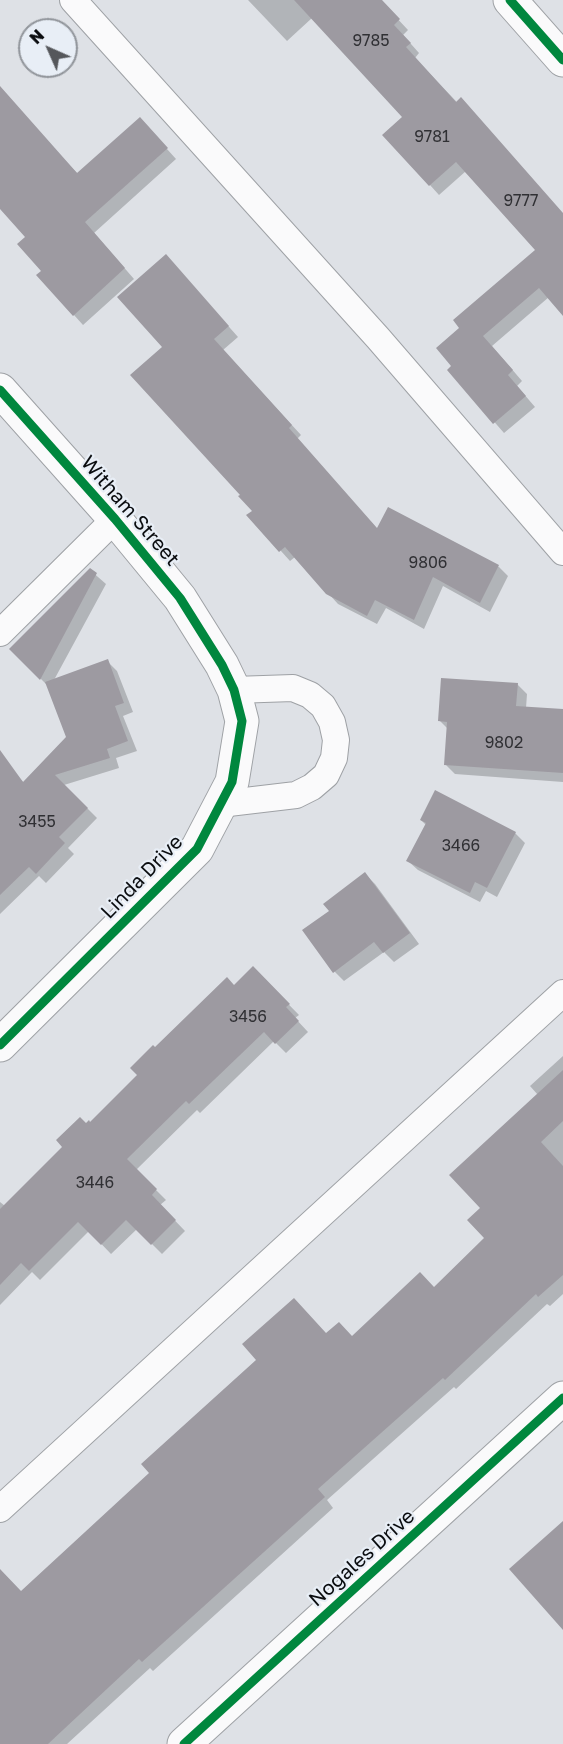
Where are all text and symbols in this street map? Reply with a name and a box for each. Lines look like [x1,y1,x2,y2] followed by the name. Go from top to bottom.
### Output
[18,18,78,78] north arrow
[25,25,48,48] text: N
[352,31,390,51] house number: 9785
[414,127,450,147] house number: 9781
[503,191,539,211] house number: 9777
[76,451,184,571] street label: Witham Street
[408,553,448,573] house number: 9806
[485,733,523,753] house number: 9802
[18,812,56,832] house number: 3455
[96,830,188,924] street label: Linda Drive
[442,836,480,856] house number: 3466
[229,1007,267,1027] house number: 3456
[76,1173,114,1193] house number: 3446
[304,1504,420,1612] street label: Nogales Drive

